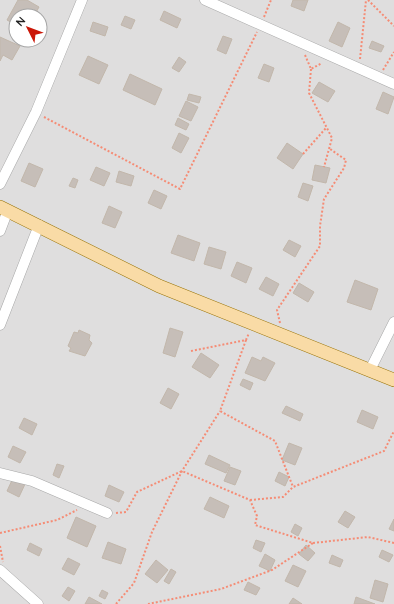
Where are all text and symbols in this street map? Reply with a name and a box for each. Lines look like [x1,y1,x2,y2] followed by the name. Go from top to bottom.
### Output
[8,8,48,48] north arrow
[13,14,28,29] text: N

